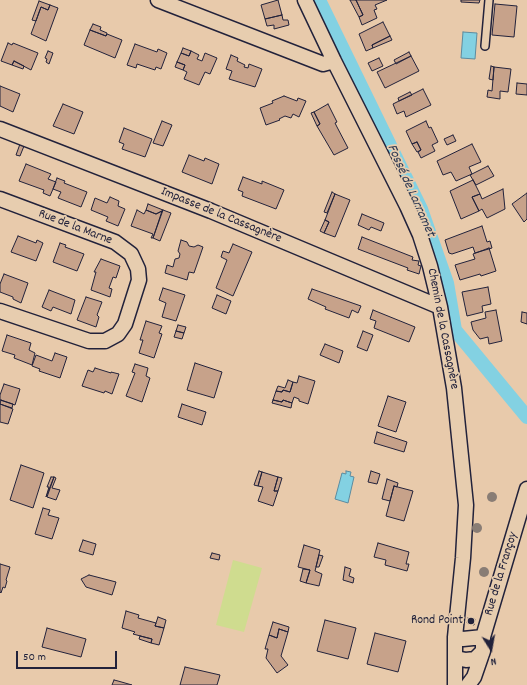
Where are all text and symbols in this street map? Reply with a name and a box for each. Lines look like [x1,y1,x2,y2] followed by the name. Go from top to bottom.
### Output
[382,142,438,240] water label: Fossé de Larramet
[158,185,284,247] street label: Impasse de la Cassagnère
[36,207,114,249] street label: Rue de la Marne
[423,267,461,391] street label: Chemin de la Cassagnère
[482,530,522,618] street label: Rue de la Françoy
[411,613,463,629] place label: Rond Point
[466,616,476,626] marker: Rond Point
[471,629,511,669] north arrow
[18,643,119,669] scale bar
[23,649,46,666] text: 50 m
[489,652,497,669] text: N

